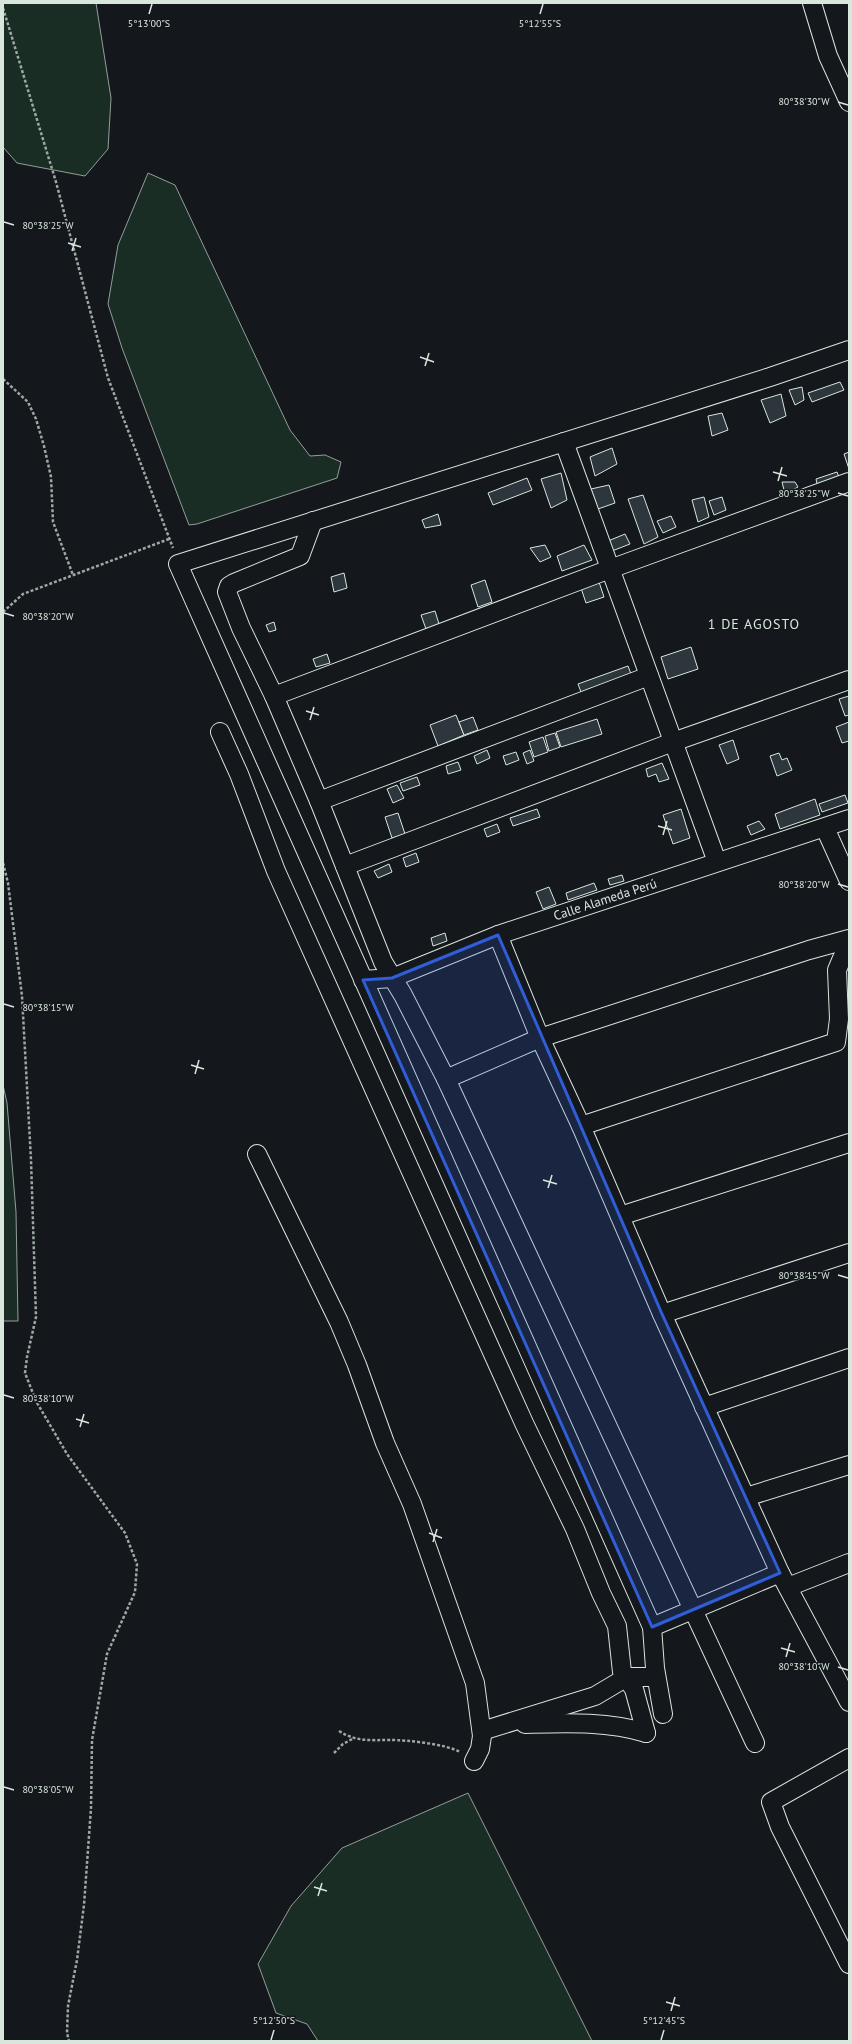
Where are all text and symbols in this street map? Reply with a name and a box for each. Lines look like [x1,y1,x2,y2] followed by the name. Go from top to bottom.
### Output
[128,17,170,30] text: 5°13'00"S
[519,17,561,30] text: 5°12'55"S
[778,95,830,108] text: 80°38'30"W
[22,219,74,232] text: 80°38'25"W
[778,487,830,500] text: 80°38'25"W
[22,610,74,623] text: 80°38'20"W
[708,615,800,633] district label: 1 DE AGOSTO
[551,875,659,924] street label: Calle Alameda Perú
[778,878,830,891] text: 80°38'20"W
[22,1001,74,1014] text: 80°38'15"W
[778,1269,830,1282] text: 80°38'15"W
[22,1392,74,1405] text: 80°38'10"W
[778,1660,830,1673] text: 80°38'10"W
[22,1783,74,1796] text: 80°38'05"W
[253,2014,295,2027] text: 5°12'50"S
[643,2014,685,2027] text: 5°12'45"S

